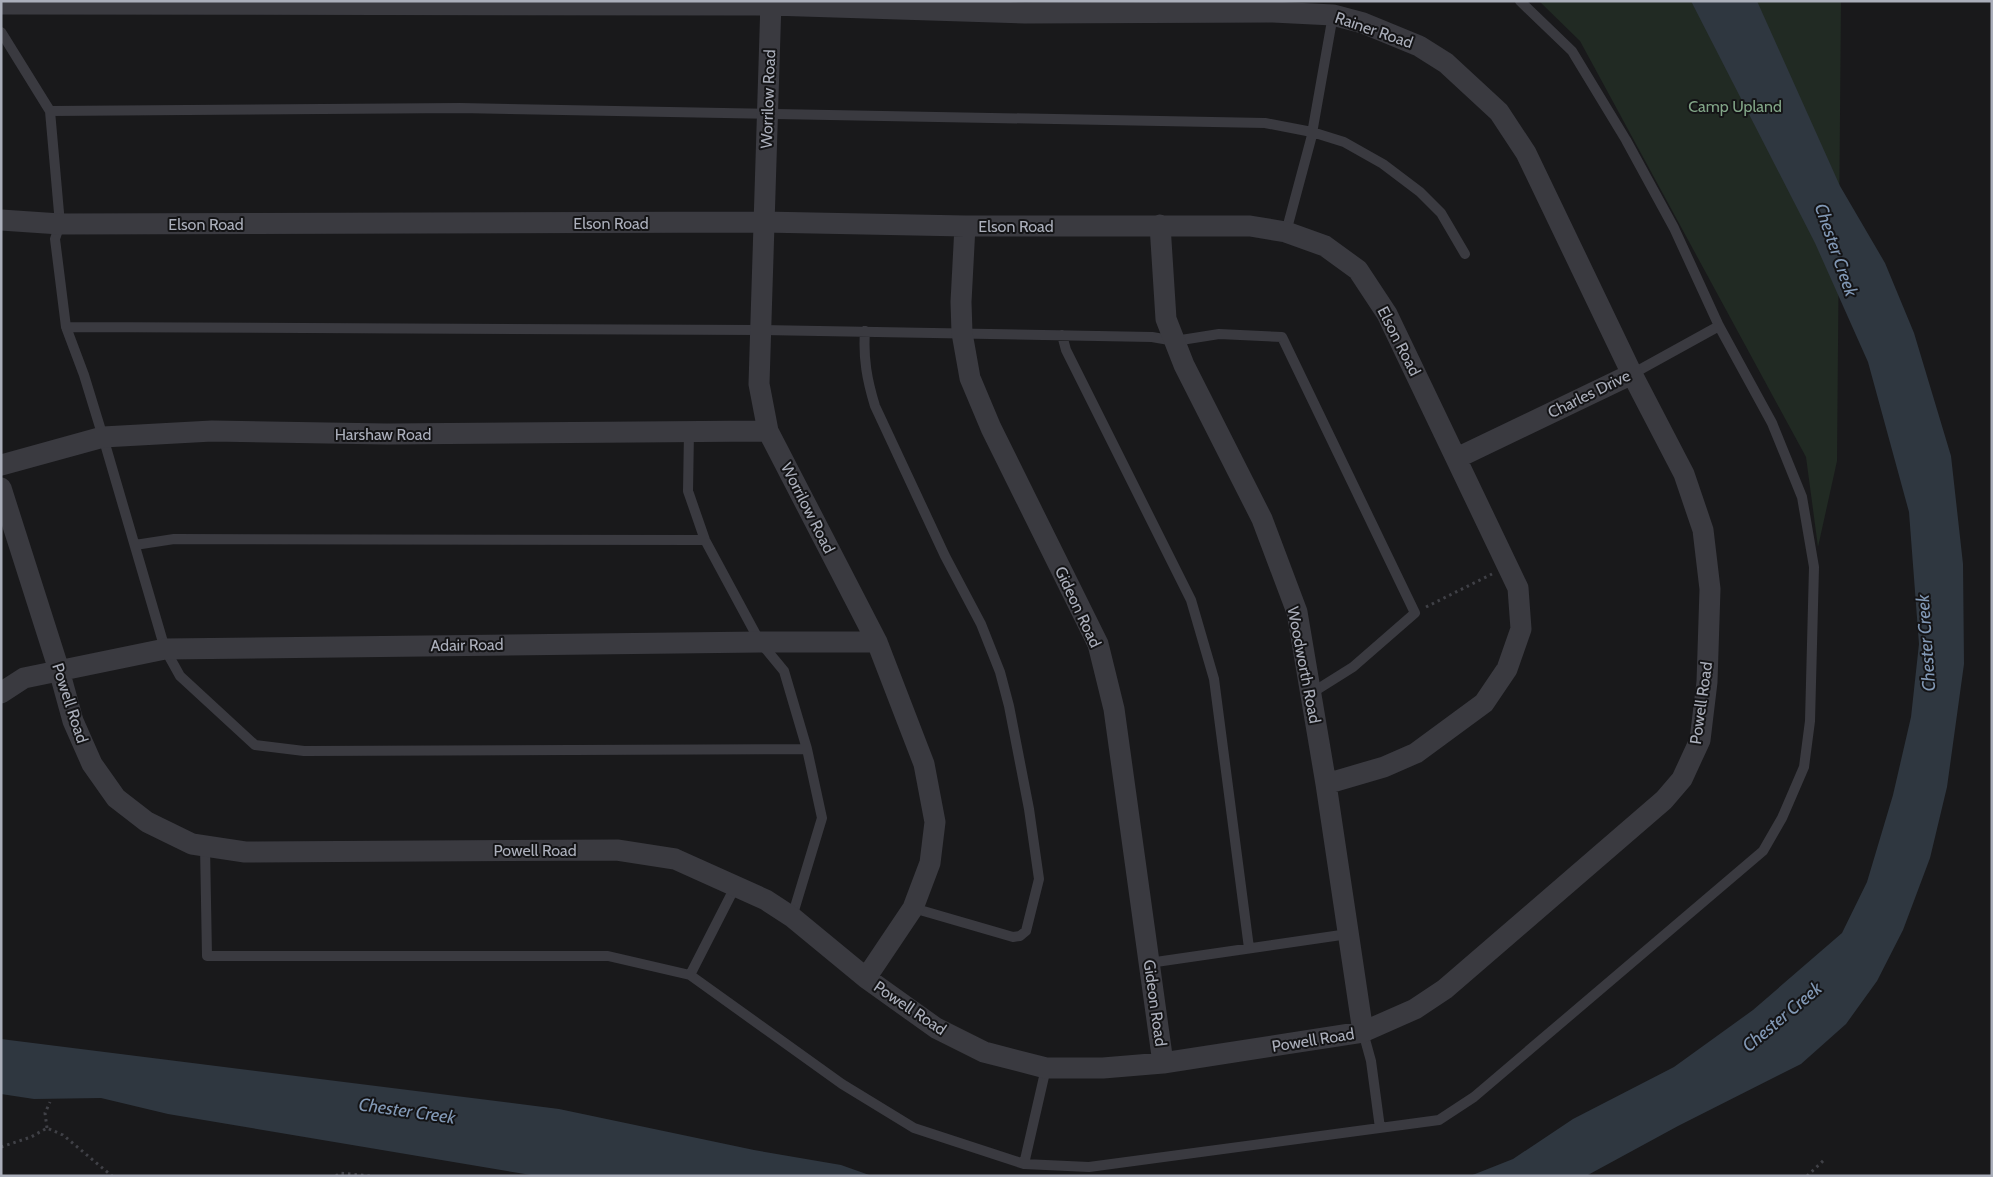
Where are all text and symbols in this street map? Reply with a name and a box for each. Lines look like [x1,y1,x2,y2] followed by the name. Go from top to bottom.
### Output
[1333,8,1415,52] street label: Rainer Road
[757,49,779,149] street label: Worrilow Road
[1688,97,1782,116] park label: Camp Upland
[1810,200,1863,301] water label: Chester Creek
[573,214,649,233] street label: Elson Road
[168,215,244,234] street label: Elson Road
[978,217,1054,236] street label: Elson Road
[1373,303,1425,379] street label: Elson Road
[1545,366,1633,422] street label: Charles Drive
[335,425,431,444] street label: Harshaw Road
[777,460,839,556] street label: Worrilow Road
[1051,563,1105,651] street label: Gideon Road
[1912,592,1940,692] water label: Chester Creek
[1283,605,1325,725] street label: Woodworth Road
[430,635,504,655] street label: Adair Road
[48,660,92,746] street label: Powell Road
[1686,660,1716,746] street label: Powell Road
[493,841,577,860] street label: Powell Road
[1140,959,1170,1047] street label: Gideon Road
[870,977,950,1039] street label: Powell Road
[1738,977,1827,1057] water label: Chester Creek
[1270,1024,1356,1056] street label: Powell Road
[357,1093,458,1129] water label: Chester Creek

